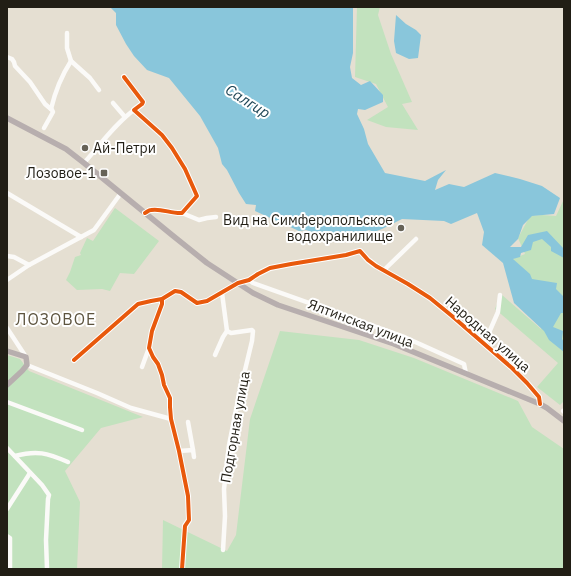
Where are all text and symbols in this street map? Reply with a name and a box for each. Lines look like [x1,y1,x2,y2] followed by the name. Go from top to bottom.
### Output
[222,80,274,122] water label: Салгир
[93,139,156,157] place label: Ай-Петри
[80,143,90,153] marker: Ай-Петри
[26,164,96,182] place label: Лозовое-1
[99,168,109,178] marker: Лозовое-1
[223,211,393,245] place label: Вид на Симферопольское водохранилище
[396,223,406,233] marker: Вид на Симферопольское водохранилище
[442,292,535,376] street label: Народная улица
[306,295,417,352] street label: Ялтинская улица
[16,309,96,329] district label: ЛОЗОВОЕ
[216,369,254,484] street label: Подгорная улица

